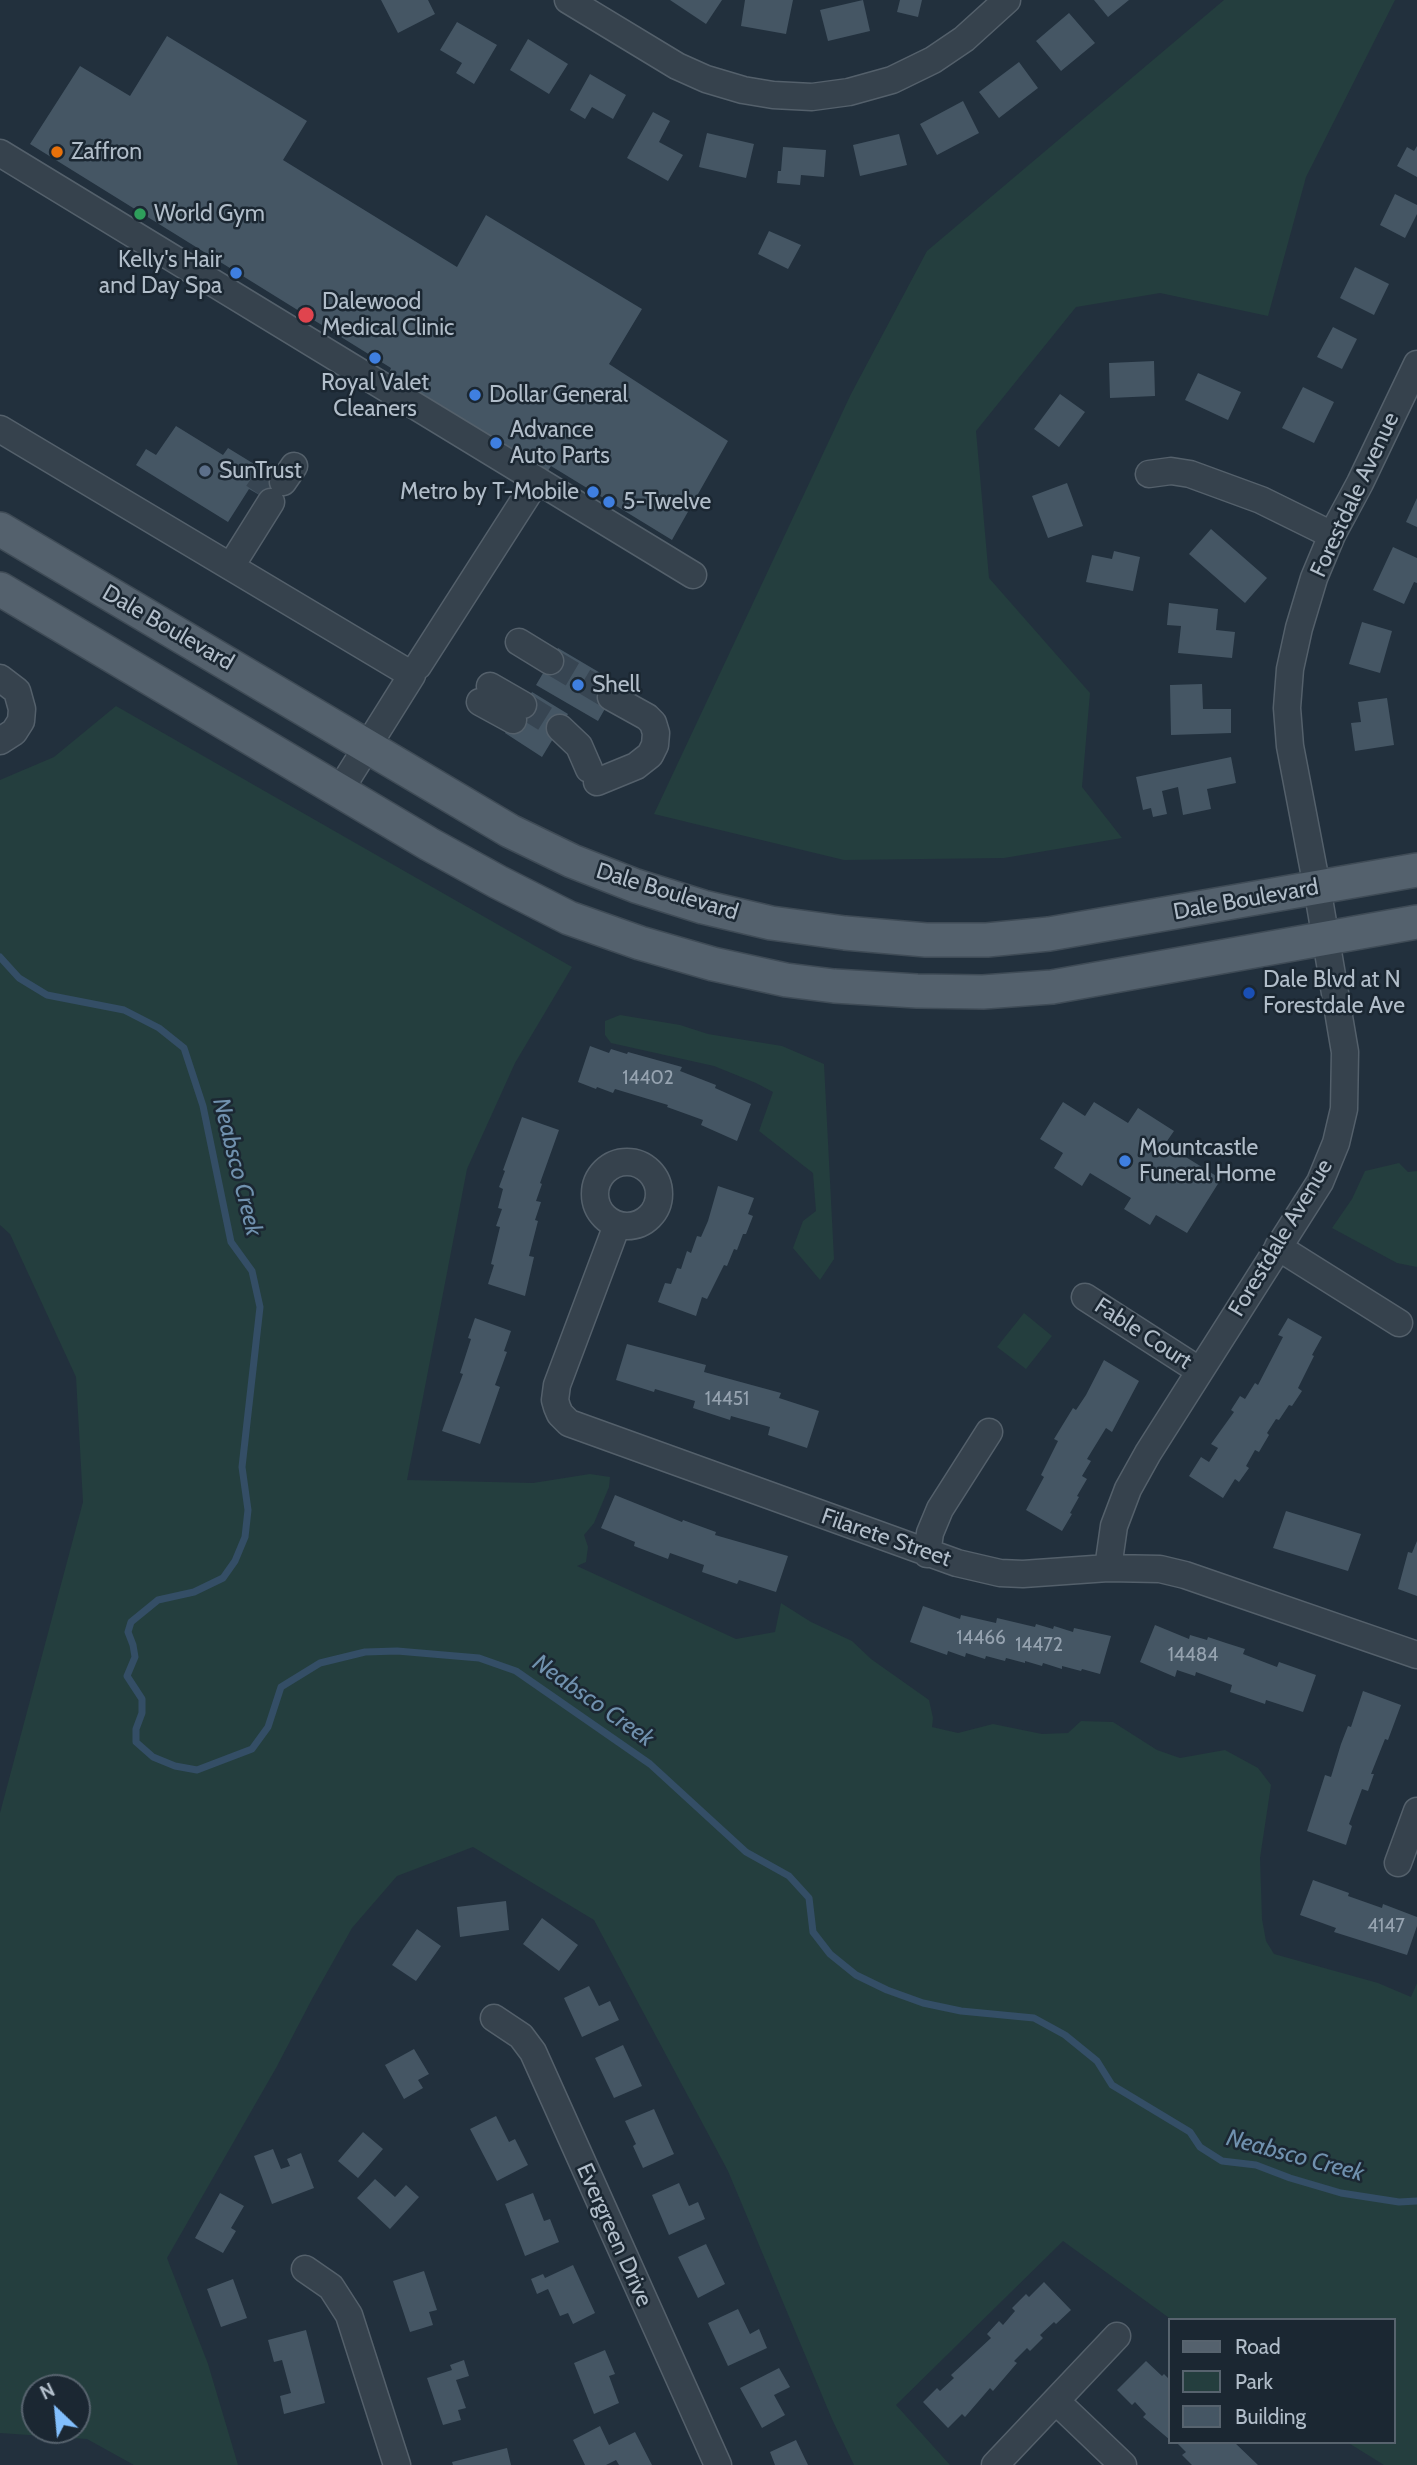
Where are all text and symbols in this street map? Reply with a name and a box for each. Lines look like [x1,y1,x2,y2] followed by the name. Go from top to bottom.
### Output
[71,138,142,166] place label: Zaffron
[49,144,65,160] marker: Zaffron
[154,200,265,228] place label: World Gym
[132,206,148,222] marker: World Gym
[99,246,222,300] place label: Kelly's Hair and Day Spa
[228,265,244,281] marker: Kelly's Hair and Day Spa
[322,288,455,342] place label: Dalewood Medical Clinic
[296,305,316,325] marker: Dalewood Medical Clinic
[367,350,383,366] marker: Royal Valet Cleaners
[321,369,429,423] place label: Royal Valet Cleaners
[489,381,628,409] place label: Dollar General
[467,387,483,403] marker: Dollar General
[1305,408,1405,582] street label: Forestdale Avenue
[510,416,610,470] place label: Advance Auto Parts
[488,435,504,451] marker: Advance Auto Parts
[219,457,302,485] place label: SunTrust
[197,463,213,479] marker: SunTrust
[400,478,579,506] place label: Metro by T-Mobile
[585,484,601,500] marker: Metro by T-Mobile
[623,488,711,516] place label: 5-Twelve
[601,494,617,510] marker: 5-Twelve
[97,579,239,677] street label: Dale Boulevard
[592,671,640,699] place label: Shell
[570,677,586,693] marker: Shell
[593,857,741,927] street label: Dale Boulevard
[1171,874,1321,926] street label: Dale Boulevard
[1263,966,1405,1020] place label: Dale Blvd at N Forestdale Ave
[1241,985,1257,1001] marker: Dale Blvd at N Forestdale Ave
[622,1067,674,1089] house number: 14402
[206,1095,268,1239] water label: Neabsco Creek
[1139,1134,1276,1188] place label: Mountcastle Funeral Home
[1117,1153,1133,1169] marker: Mountcastle Funeral Home
[1223,1154,1339,1322] street label: Forestdale Avenue
[1089,1292,1197,1376] street label: Fable Court
[705,1388,749,1410] house number: 14451
[817,1503,955,1573] street label: Filarete Street
[956,1627,1006,1649] house number: 14466
[1015,1634,1063,1656] house number: 14472
[1168,1644,1218,1666] house number: 14484
[527,1649,659,1753] water label: Neabsco Creek
[1367,1915,1405,1937] house number: 4147
[1223,2124,1367,2188] water label: Neabsco Creek
[570,2159,658,2311] street label: Evergreen Drive
[1168,2318,1396,2444] legend
[1235,2334,1281,2359] text: Road
[1235,2369,1273,2394] text: Park
[21,2374,91,2444] north arrow
[36,2378,59,2405] text: N
[1235,2404,1306,2429] text: Building

